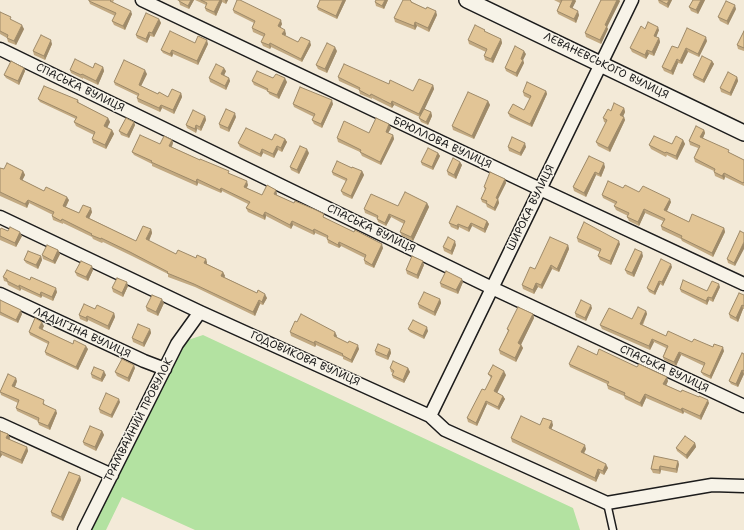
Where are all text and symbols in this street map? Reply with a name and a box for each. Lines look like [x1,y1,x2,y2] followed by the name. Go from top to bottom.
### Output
[541,30,671,102] street label: ЛЕВАНЕВСЬКОГО ВУЛИЦЯ
[34,61,126,115] street label: СПАСЬКА ВУЛИЦЯ
[390,114,494,172] street label: БРЮЛЛОВА ВУЛИЦЯ
[504,163,558,253] street label: ШИРОКА ВУЛИЦЯ
[325,202,417,256] street label: СПАСЬКА ВУЛИЦЯ
[31,305,133,361] street label: ЛАДИГІНА ВУЛИЦЯ
[248,329,362,389] street label: ГОДОВИКОВА ВУЛИЦЯ
[617,343,711,395] street label: СПАСЬКА ВУЛИЦЯ
[102,356,176,484] street label: ТРАМВАЙНИЙ ПРОВУЛОК

